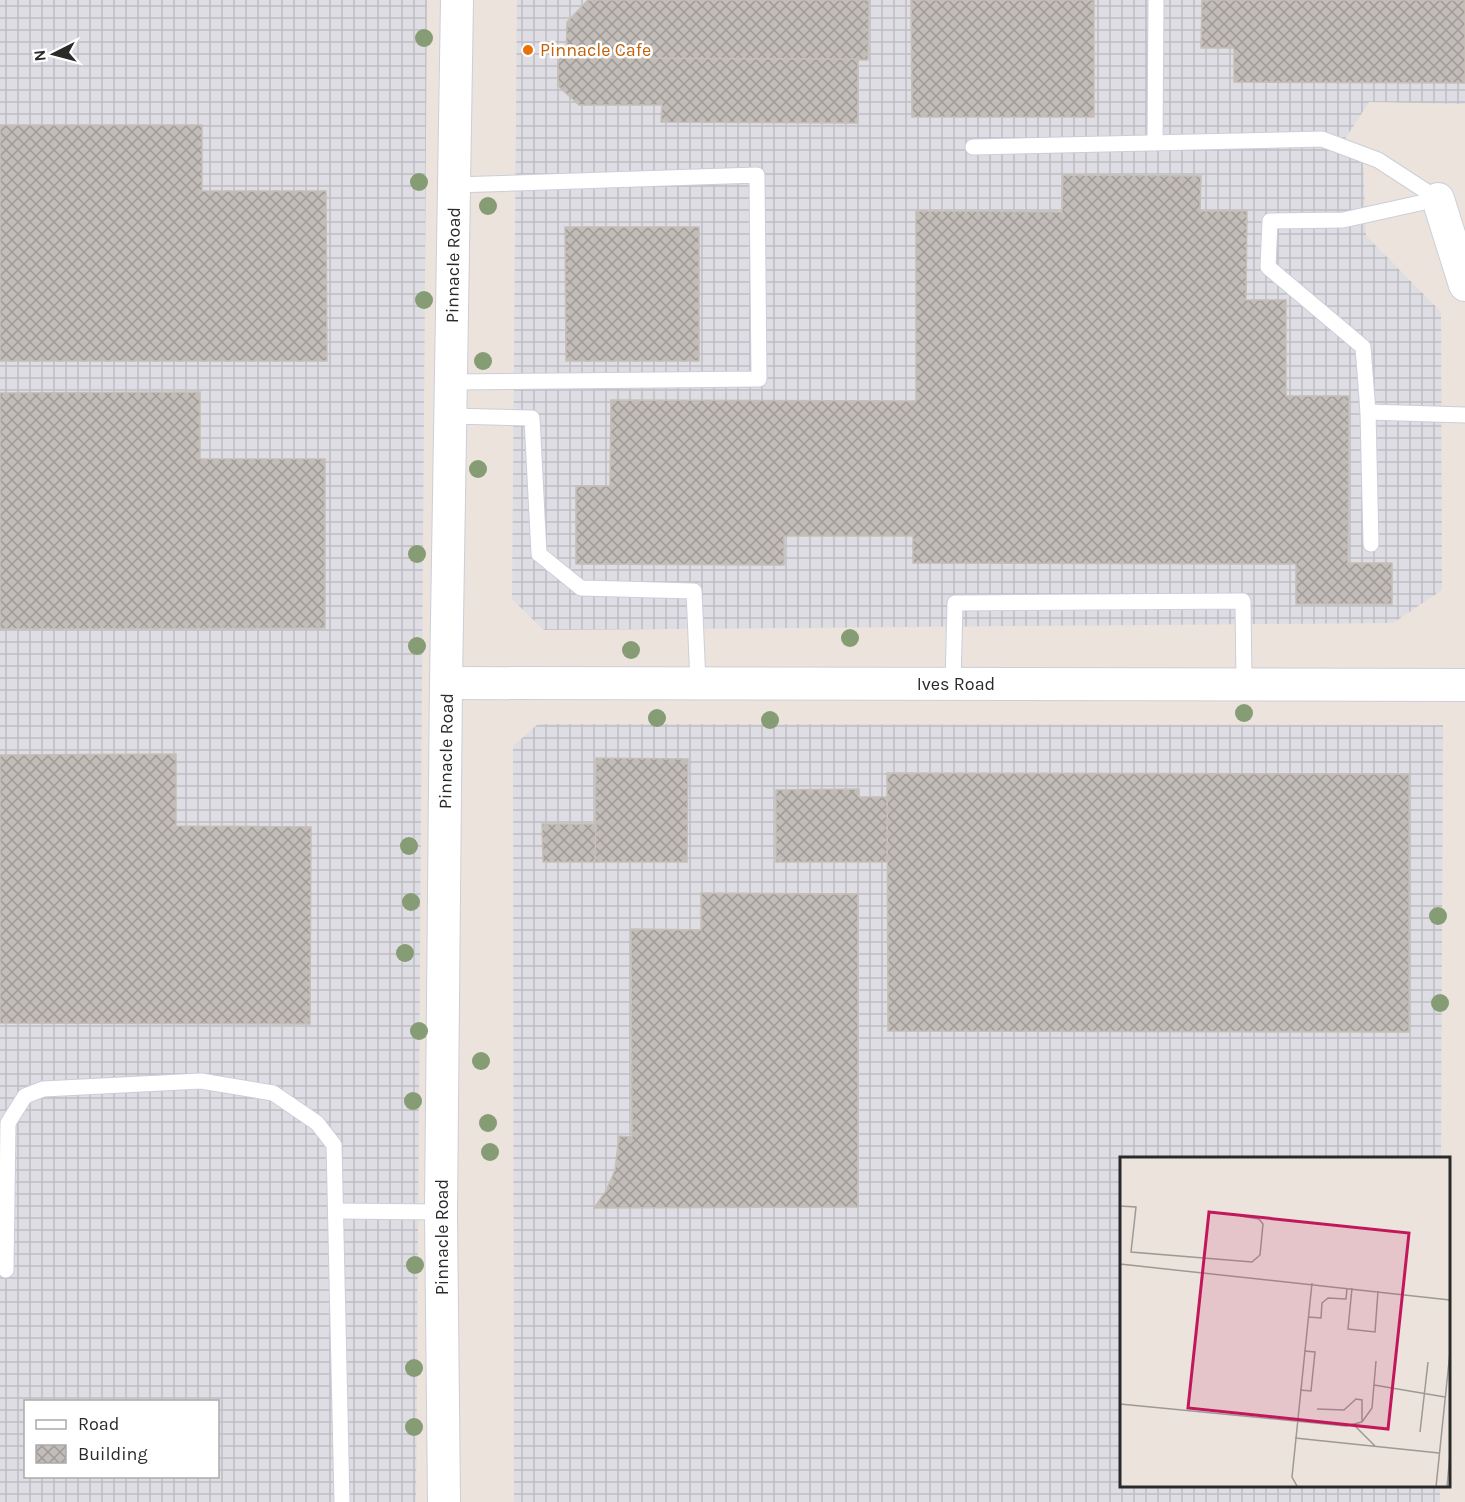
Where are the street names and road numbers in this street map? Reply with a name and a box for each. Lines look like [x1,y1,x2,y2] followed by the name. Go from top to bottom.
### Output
[441,207,465,323] street label: Pinnacle Road
[917,673,995,695] street label: Ives Road
[434,693,458,809] street label: Pinnacle Road
[431,1179,453,1295] street label: Pinnacle Road

